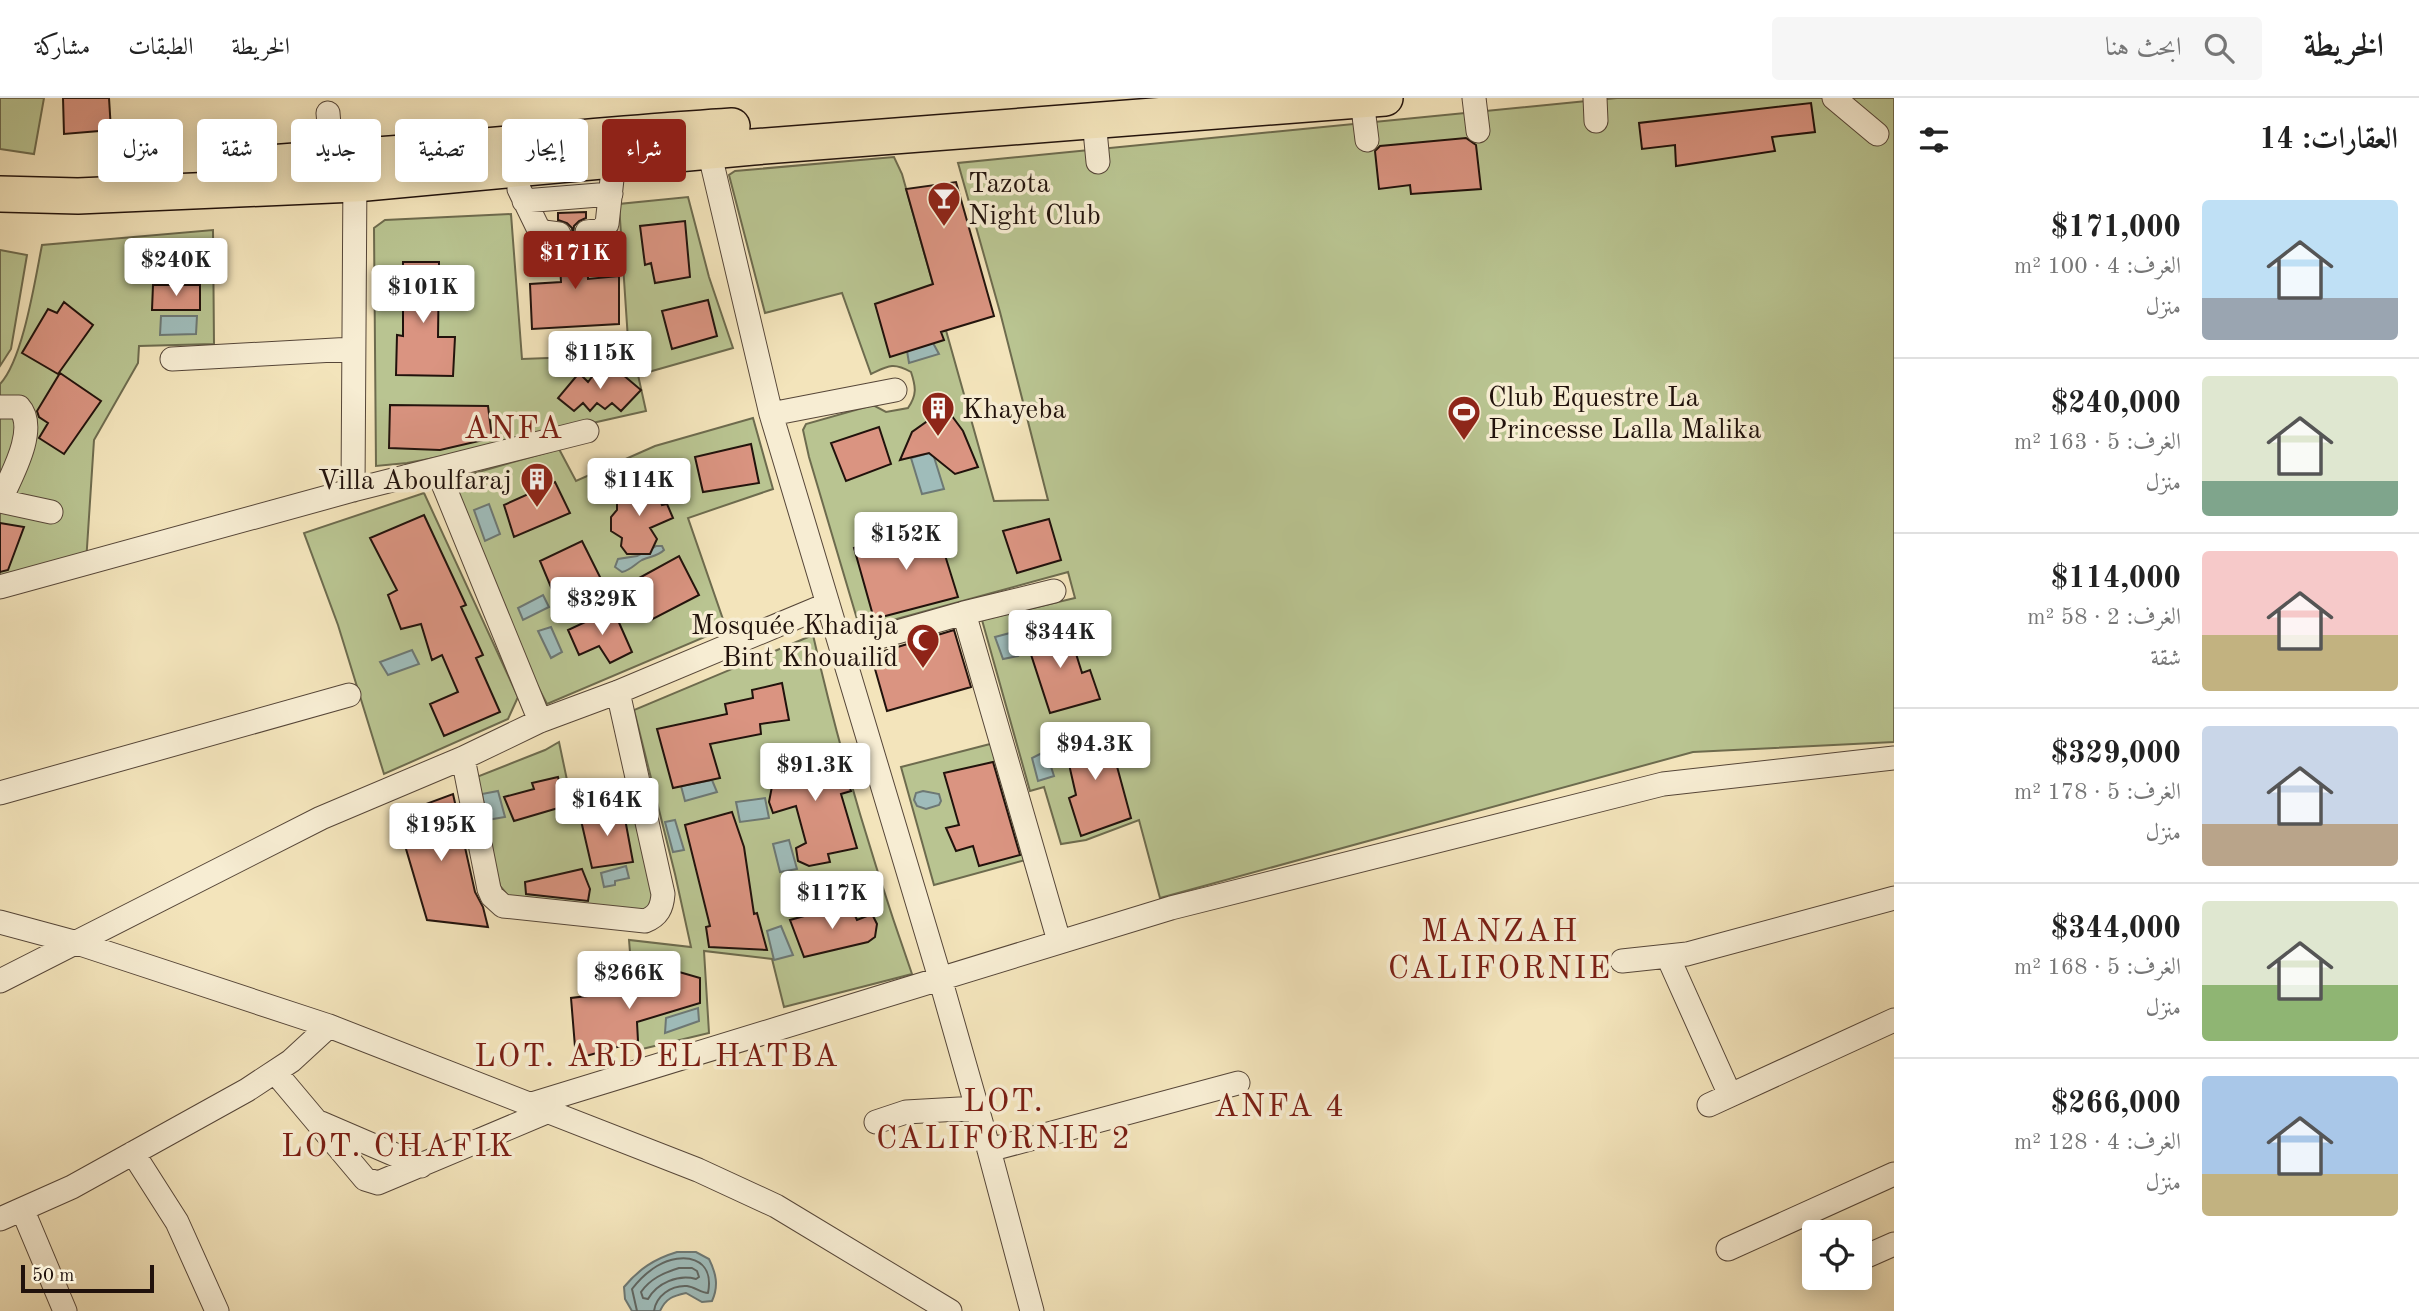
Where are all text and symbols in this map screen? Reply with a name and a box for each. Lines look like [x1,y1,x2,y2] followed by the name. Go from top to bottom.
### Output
[1772,17,2262,80] search box
[2200,29,2238,67] icon: search
[2304,31,2384,64] text: الخريطة
[2105,35,2182,61] text: ابحث هنا
[35,36,90,60] text: مشاركة
[128,36,194,60] text: الطبقات
[232,36,290,60] text: الخريطة
[98,119,183,182] chip: منزل
[197,119,277,182] chip: شقة
[291,119,381,182] chip: جديد
[395,119,488,182] chip: تصفية
[502,119,588,182] chip: إيجار
[602,119,686,182] chip: شراء
[1915,121,1953,159] icon: filters
[2259,125,2398,155] text: العقارات: 14
[968,171,1101,231] place label: Tazota Night Club
[925,179,963,228] bar icon: Tazota Night Club
[2051,213,2181,243] text: $171,000
[2258,228,2342,312] icon: home
[526,232,624,291] pin: $171K
[127,238,225,298] pin: $240K
[539,242,611,265] text: $171K
[140,249,212,272] text: $240K
[2014,255,2181,278] text: الغرف: 4 · 100 m²
[374,266,472,325] pin: $101K
[387,276,459,299] text: $101K
[2146,296,2181,319] text: منزل
[551,331,649,391] pin: $115K
[564,342,636,365] text: $115K
[1488,385,1762,445] place label: Club Equestre La Princesse Lalla Malika
[919,389,957,438] building icon: Khayeba
[2051,389,2181,419] text: $240,000
[1445,393,1483,442] sports icon: Club Equestre La Princesse Lalla Malika
[962,397,1066,425] place label: Khayeba
[2258,404,2342,488] icon: home
[464,414,564,446] district label: ANFA
[2014,431,2181,454] text: الغرف: 5 · 163 m²
[590,458,688,518] pin: $114K
[518,460,556,509] building icon: Villa Aboulfaraj
[318,468,512,496] place label: Villa Aboulfaraj
[603,469,675,492] text: $114K
[2146,472,2181,495] text: منزل
[857,512,955,572] pin: $152K
[870,523,942,546] text: $152K
[2051,564,2181,594] text: $114,000
[553,578,651,637] pin: $329K
[2258,579,2342,663] icon: home
[566,588,638,611] text: $329K
[2027,606,2181,629] text: الغرف: 2 · 58 m²
[1011,610,1109,670] pin: $344K
[691,613,898,673] place label: Mosquée Khadija Bint Khouailid
[904,621,942,670] mosque icon: Mosquée Khadija Bint Khouailid
[1024,621,1096,644] text: $344K
[2151,647,2181,670] text: شقة
[1038,722,1152,782] pin: $94.3K
[1056,733,1134,756] text: $94.3K
[2051,739,2181,769] text: $329,000
[758,744,872,803] pin: $91.3K
[776,754,854,777] text: $91.3K
[2258,754,2342,838] icon: home
[558,778,656,838] pin: $164K
[2014,781,2181,804] text: الغرف: 5 · 178 m²
[571,789,643,812] text: $164K
[392,804,490,863] pin: $195K
[405,814,477,837] text: $195K
[2146,822,2181,845] text: منزل
[783,872,881,931] pin: $117K
[796,882,868,905] text: $117K
[2051,914,2181,944] text: $344,000
[1388,917,1612,986] district label: MANZAH CALIFORNIE
[2258,929,2342,1013] icon: home
[580,951,678,1011] pin: $266K
[2014,956,2181,979] text: الغرف: 5 · 168 m²
[593,962,665,985] text: $266K
[2146,997,2181,1020] text: منزل
[474,1042,840,1074] district label: LOT. ARD EL HATBA
[876,1087,1132,1156] district label: LOT. CALIFORNIE 2
[2051,1089,2181,1119] text: $266,000
[1214,1092,1346,1124] district label: ANFA 4
[2258,1104,2342,1188] icon: home
[2014,1131,2181,1154] text: الغرف: 4 · 128 m²
[281,1132,515,1164] district label: LOT. CHAFIK
[2146,1172,2181,1195] text: منزل
[1802,1220,1872,1290] map controls
[1802,1220,1872,1290] button: locate
[21,1262,154,1294] scale bar
[32,1267,74,1286] text: 50 m

